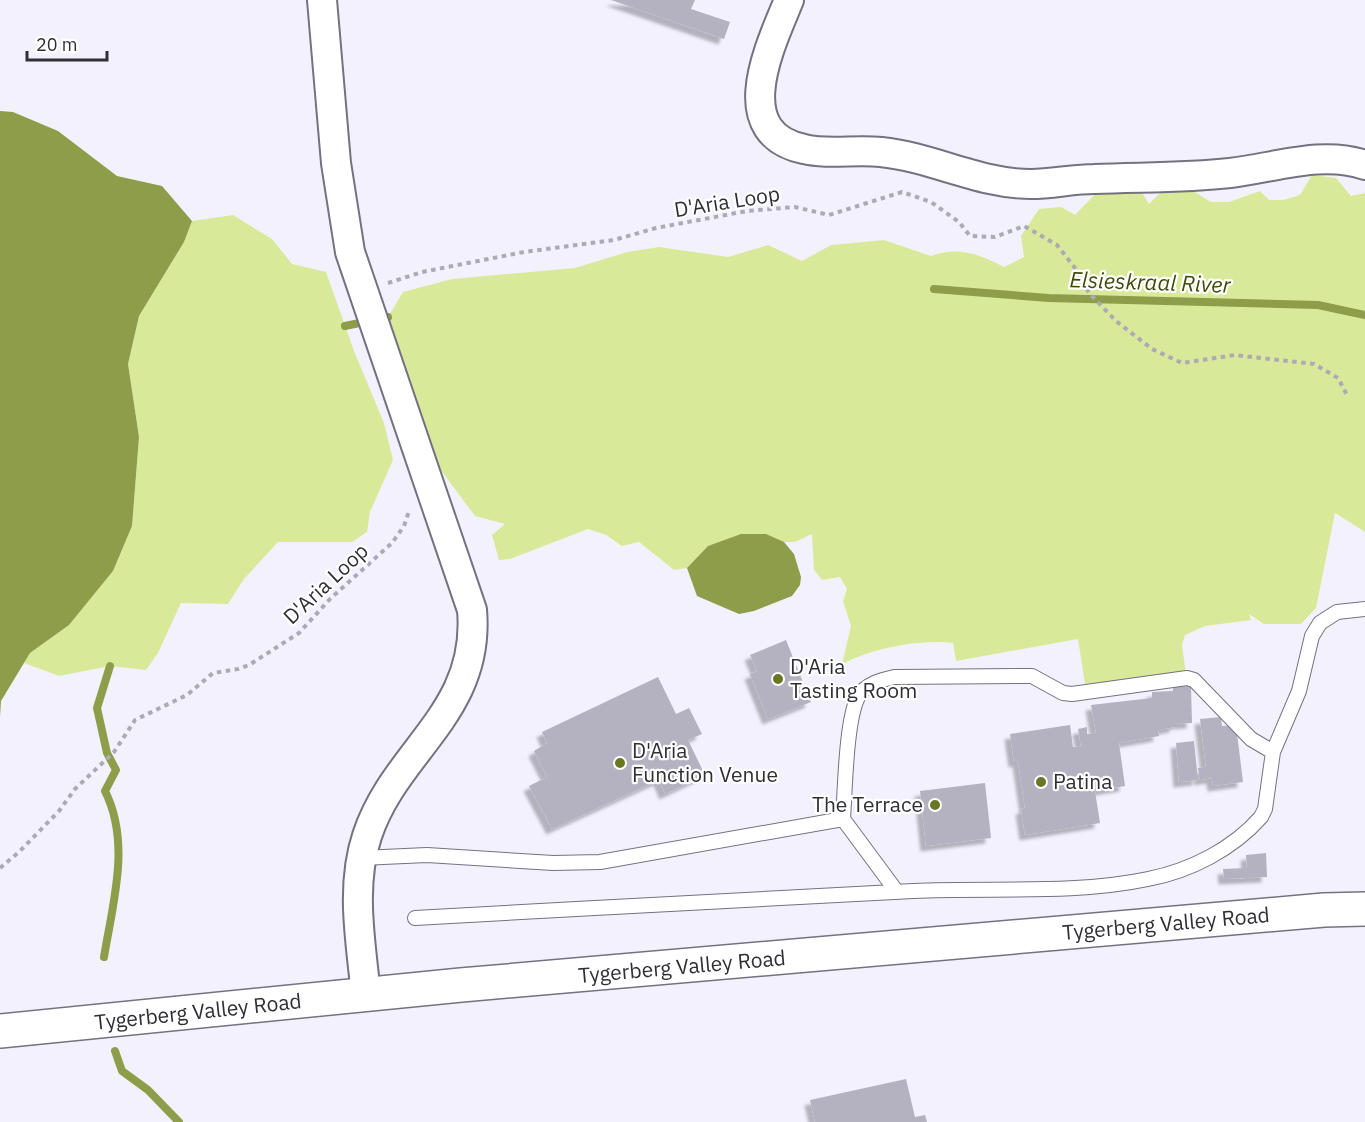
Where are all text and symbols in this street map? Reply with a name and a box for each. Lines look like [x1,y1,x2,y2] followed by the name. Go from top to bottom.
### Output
[27,24,106,62] scale bar
[36,33,78,56] text: 20 m
[672,179,782,223] street label: D'Aria Loop
[1069,264,1232,299] water label: Elsieskraal River
[277,537,374,630] street label: D'Aria Loop
[790,652,917,704] place label: D'Aria Tasting Room
[771,672,785,686] marker: D'Aria Tasting Room
[632,736,778,788] place label: D'Aria Function Venue
[613,756,627,770] marker: D'Aria Function Venue
[1053,767,1113,795] place label: Patina
[1034,775,1048,789] marker: Patina
[812,790,923,818] place label: The Terrace
[928,798,942,812] marker: The Terrace
[1061,900,1271,946] street label: Tygerberg Valley Road
[577,943,787,989] street label: Tygerberg Valley Road
[93,986,303,1036] street label: Tygerberg Valley Road

